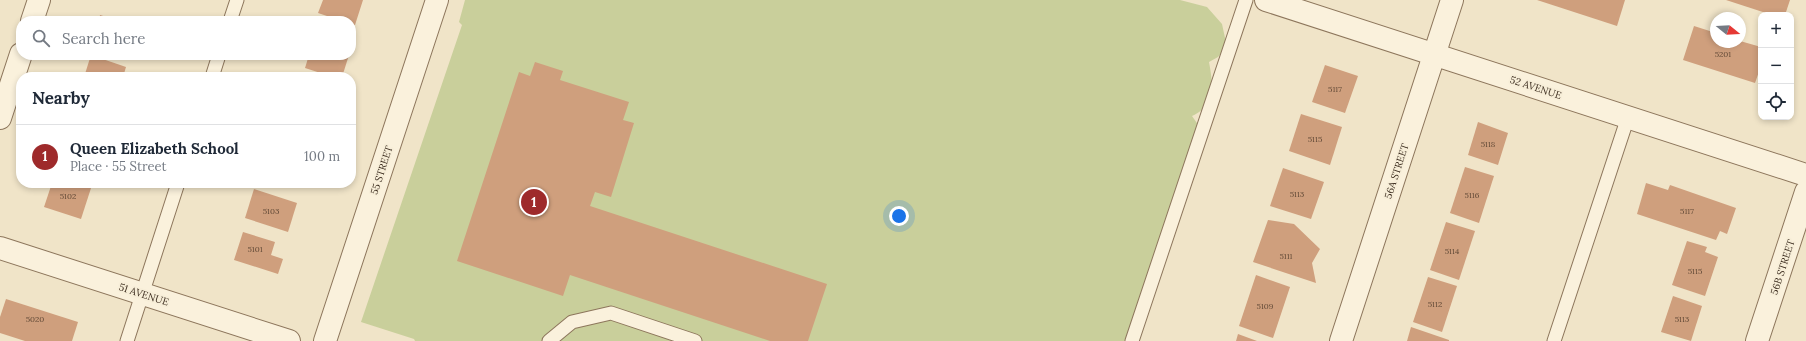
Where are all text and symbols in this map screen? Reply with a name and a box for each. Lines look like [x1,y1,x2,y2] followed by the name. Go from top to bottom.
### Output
[1710,12,1746,48] north arrow
[1758,12,1794,120] map controls
[1758,12,1794,48] button: +
[16,16,356,60] search box
[30,27,52,49] icon: search
[62,29,145,48] text: Search here
[1758,48,1794,84] button: −
[1715,49,1731,59] house number: 5201
[1508,73,1563,102] street label: 52 AVENUE
[1328,84,1342,94] house number: 5117
[1758,84,1794,120] button: locate
[32,87,90,109] text: Nearby
[1308,134,1322,144] house number: 5115
[70,139,239,158] text: Queen Elizabeth School
[1481,139,1496,149] house number: 5118
[1381,141,1412,200] street label: 56A STREET
[367,143,396,196] street label: 55 STREET
[42,148,48,165] text: 1
[304,148,340,165] text: 100 m
[70,158,166,175] text: Place · 55 Street
[521,187,547,217] pin: 1
[1290,189,1305,199] house number: 5113
[1465,190,1480,200] house number: 5116
[60,191,76,201] house number: 5102
[263,206,280,216] house number: 5103
[889,206,909,226] your location
[1680,206,1694,216] house number: 5117
[1767,237,1798,296] street label: 56B STREET
[247,244,263,254] house number: 5101
[1445,246,1460,256] house number: 5114
[1279,251,1293,261] house number: 5111
[1688,266,1702,276] house number: 5115
[117,280,170,309] street label: 51 AVENUE
[1428,299,1442,309] house number: 5112
[1257,301,1274,311] house number: 5109
[26,314,44,324] house number: 5020
[1675,314,1690,324] house number: 5113

